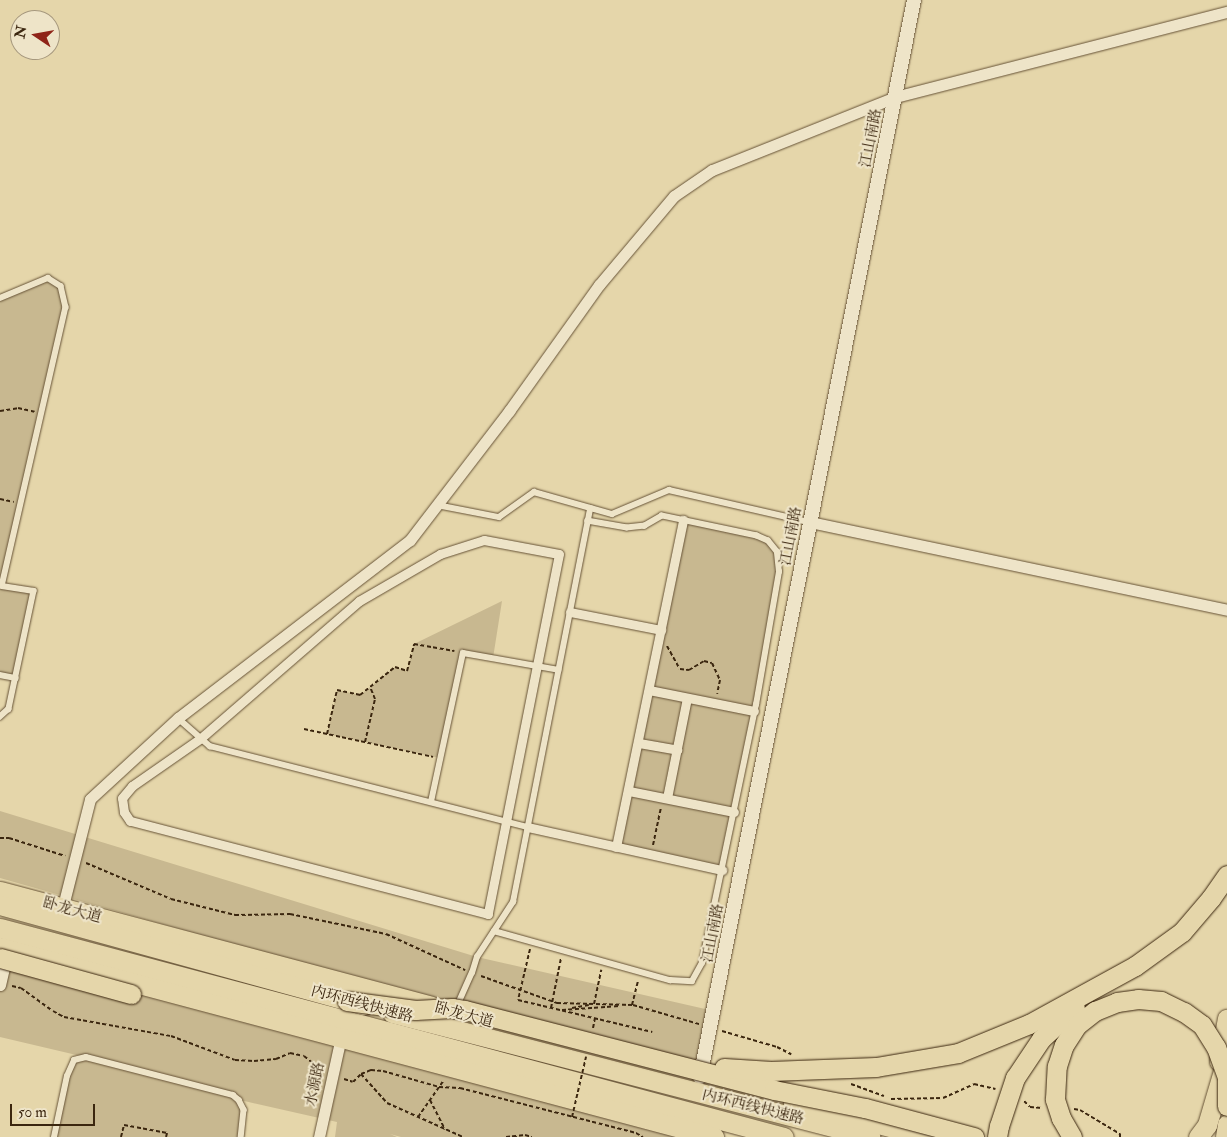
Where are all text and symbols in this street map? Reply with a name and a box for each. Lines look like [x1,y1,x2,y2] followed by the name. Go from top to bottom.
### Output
[10,10,60,60] north arrow
[11,24,30,40] text: N
[856,107,886,169] street label: 江山南路
[776,505,806,567] street label: 江山南路
[41,894,103,926] street label: 卧龙大道
[698,902,728,964] street label: 江山南路
[309,982,415,1026] street label: 内环西线快速路
[433,999,495,1031] street label: 卧龙大道
[302,1060,328,1108] street label: 水源路
[700,1086,806,1128] street label: 内环西线快速路
[12,1094,98,1126] scale bar
[18,1103,47,1122] text: 50 m

